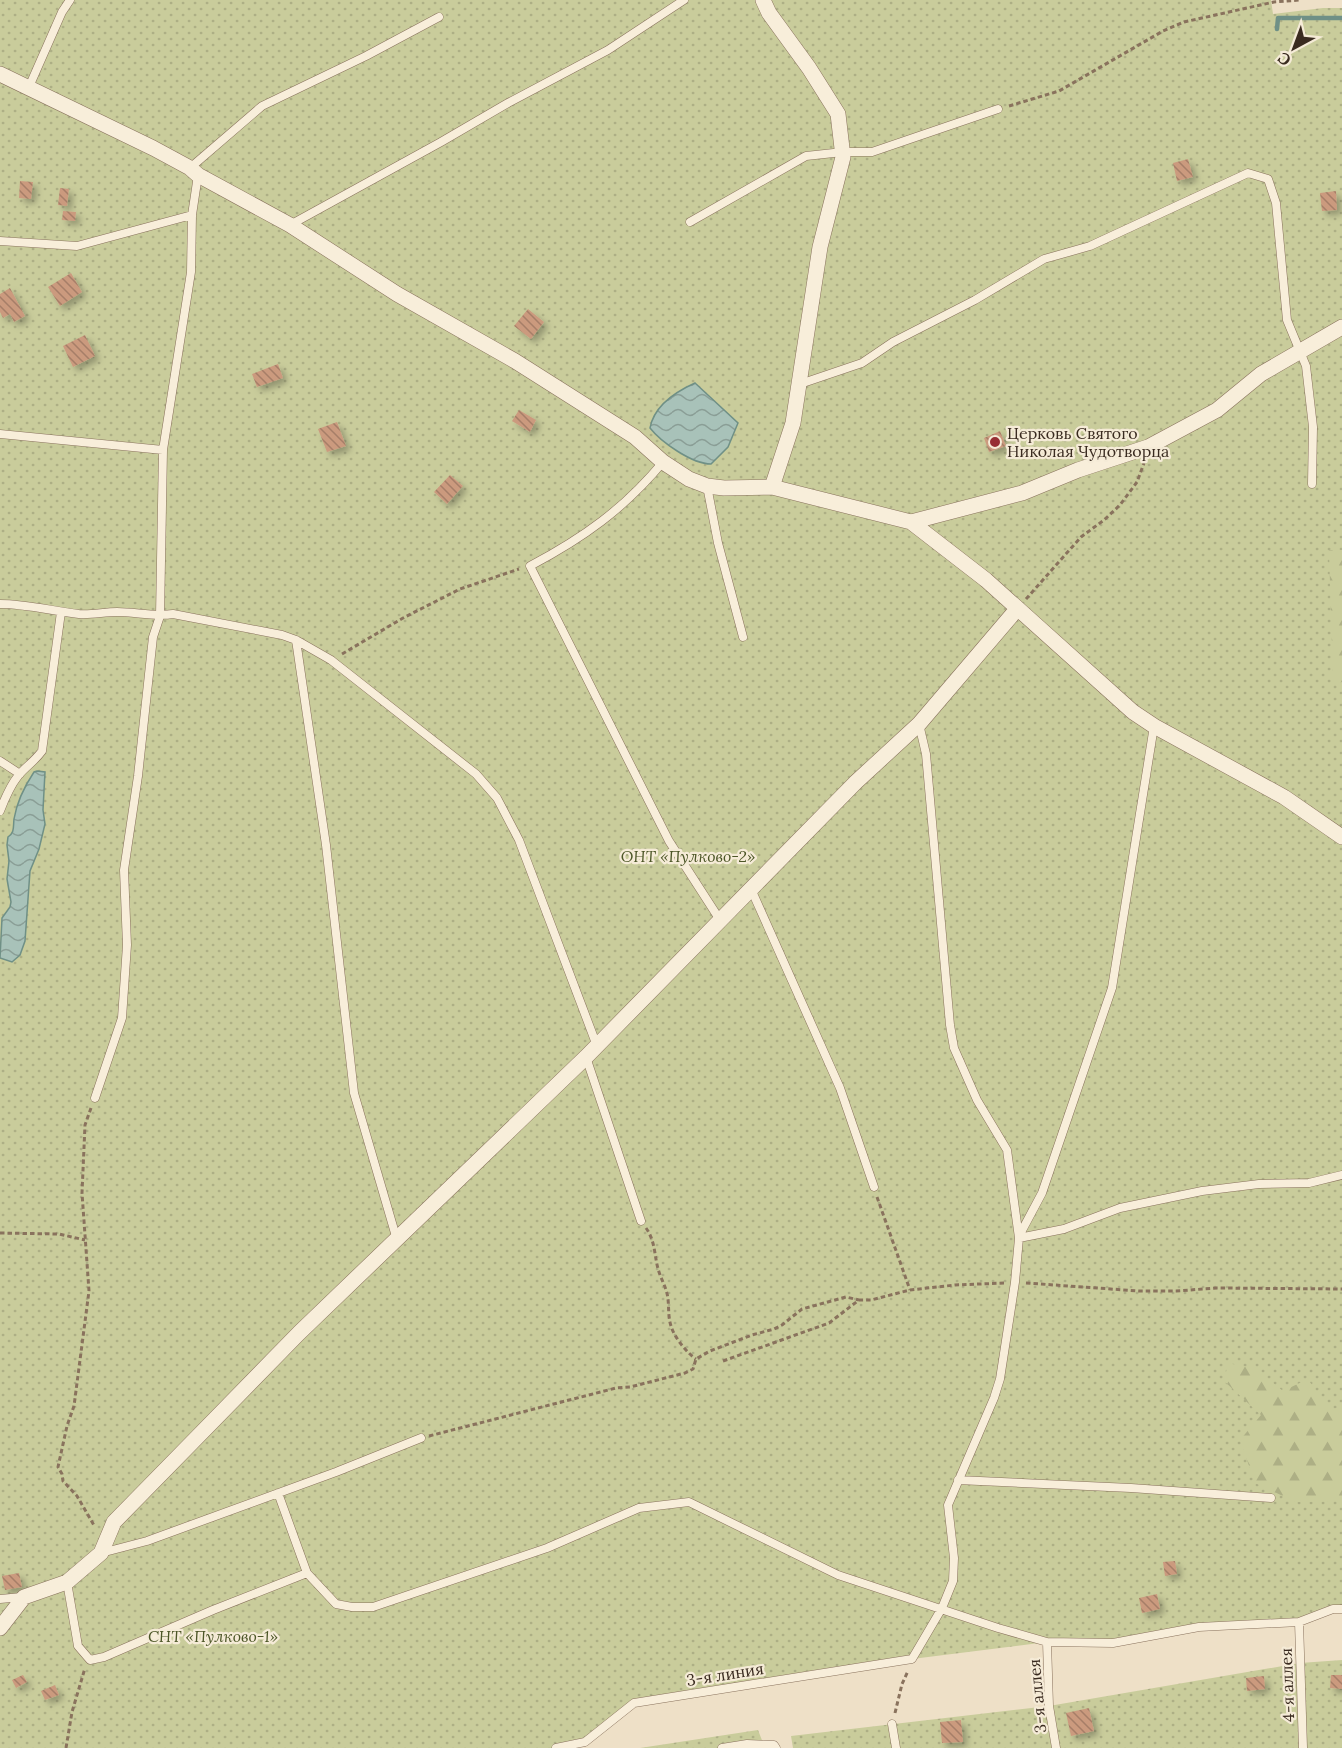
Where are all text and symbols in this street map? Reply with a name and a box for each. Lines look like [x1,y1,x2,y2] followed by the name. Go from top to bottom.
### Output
[1264,18,1324,78] north arrow
[1273,48,1295,70] text: С
[1007,423,1169,461] place label: Церковь Святого Николая Чудотворца
[988,435,1002,449] marker: Церковь Святого Николая Чудотворца
[621,846,755,866] park label: ОНТ «Пулково-2»
[148,1626,278,1646] park label: СНТ «Пулково-1»
[1276,1648,1298,1722] street label: 4-я аллея
[685,1658,765,1690] street label: 3-я линия
[1024,1658,1050,1734] street label: 3-я аллея

